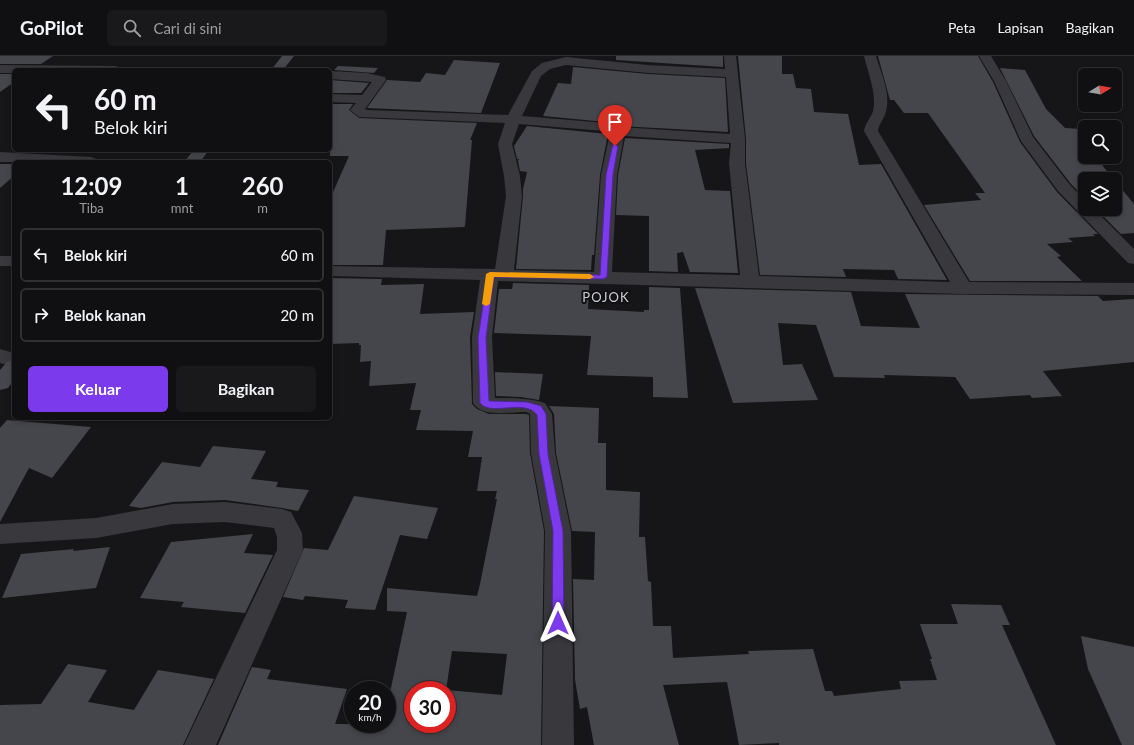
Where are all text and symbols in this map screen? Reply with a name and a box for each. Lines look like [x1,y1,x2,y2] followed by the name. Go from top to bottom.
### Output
[107,10,387,46] search box
[20,16,83,39] text: GoPilot
[121,17,143,39] icon: search
[153,19,222,37] text: Cari di sini
[948,19,975,36] text: Peta
[997,19,1044,36] text: Lapisan
[1066,19,1114,36] text: Bagikan
[1078,68,1122,112] north arrow
[1078,68,1122,216] map controls
[94,82,157,116] text: 60 m
[28,84,80,136] icon: left
[598,105,632,146] pin
[604,111,626,133] icon: arrive
[94,116,168,138] text: Belok kiri
[1078,120,1122,164] button: search
[60,171,122,200] text: 12:09
[175,171,189,200] text: 1
[242,171,284,200] text: 260
[1078,172,1122,216] button: layers
[79,200,104,216] text: Tiba
[171,200,193,216] text: mnt
[257,200,268,216] text: m
[30,244,52,266] icon: left
[64,246,127,264] text: Belok kiri
[280,246,314,264] text: 60 m
[582,289,630,305] district label: POJOK
[30,304,52,326] icon: right
[64,306,146,324] text: Belok kanan
[280,306,314,324] text: 20 m
[28,366,168,412] button: Keluar
[176,366,316,412] button: Bagikan
[537,602,579,644] position arrow
[404,681,456,733] speed limit sign: 30
[358,690,382,714] text: 20
[358,711,382,723] text: km/h

